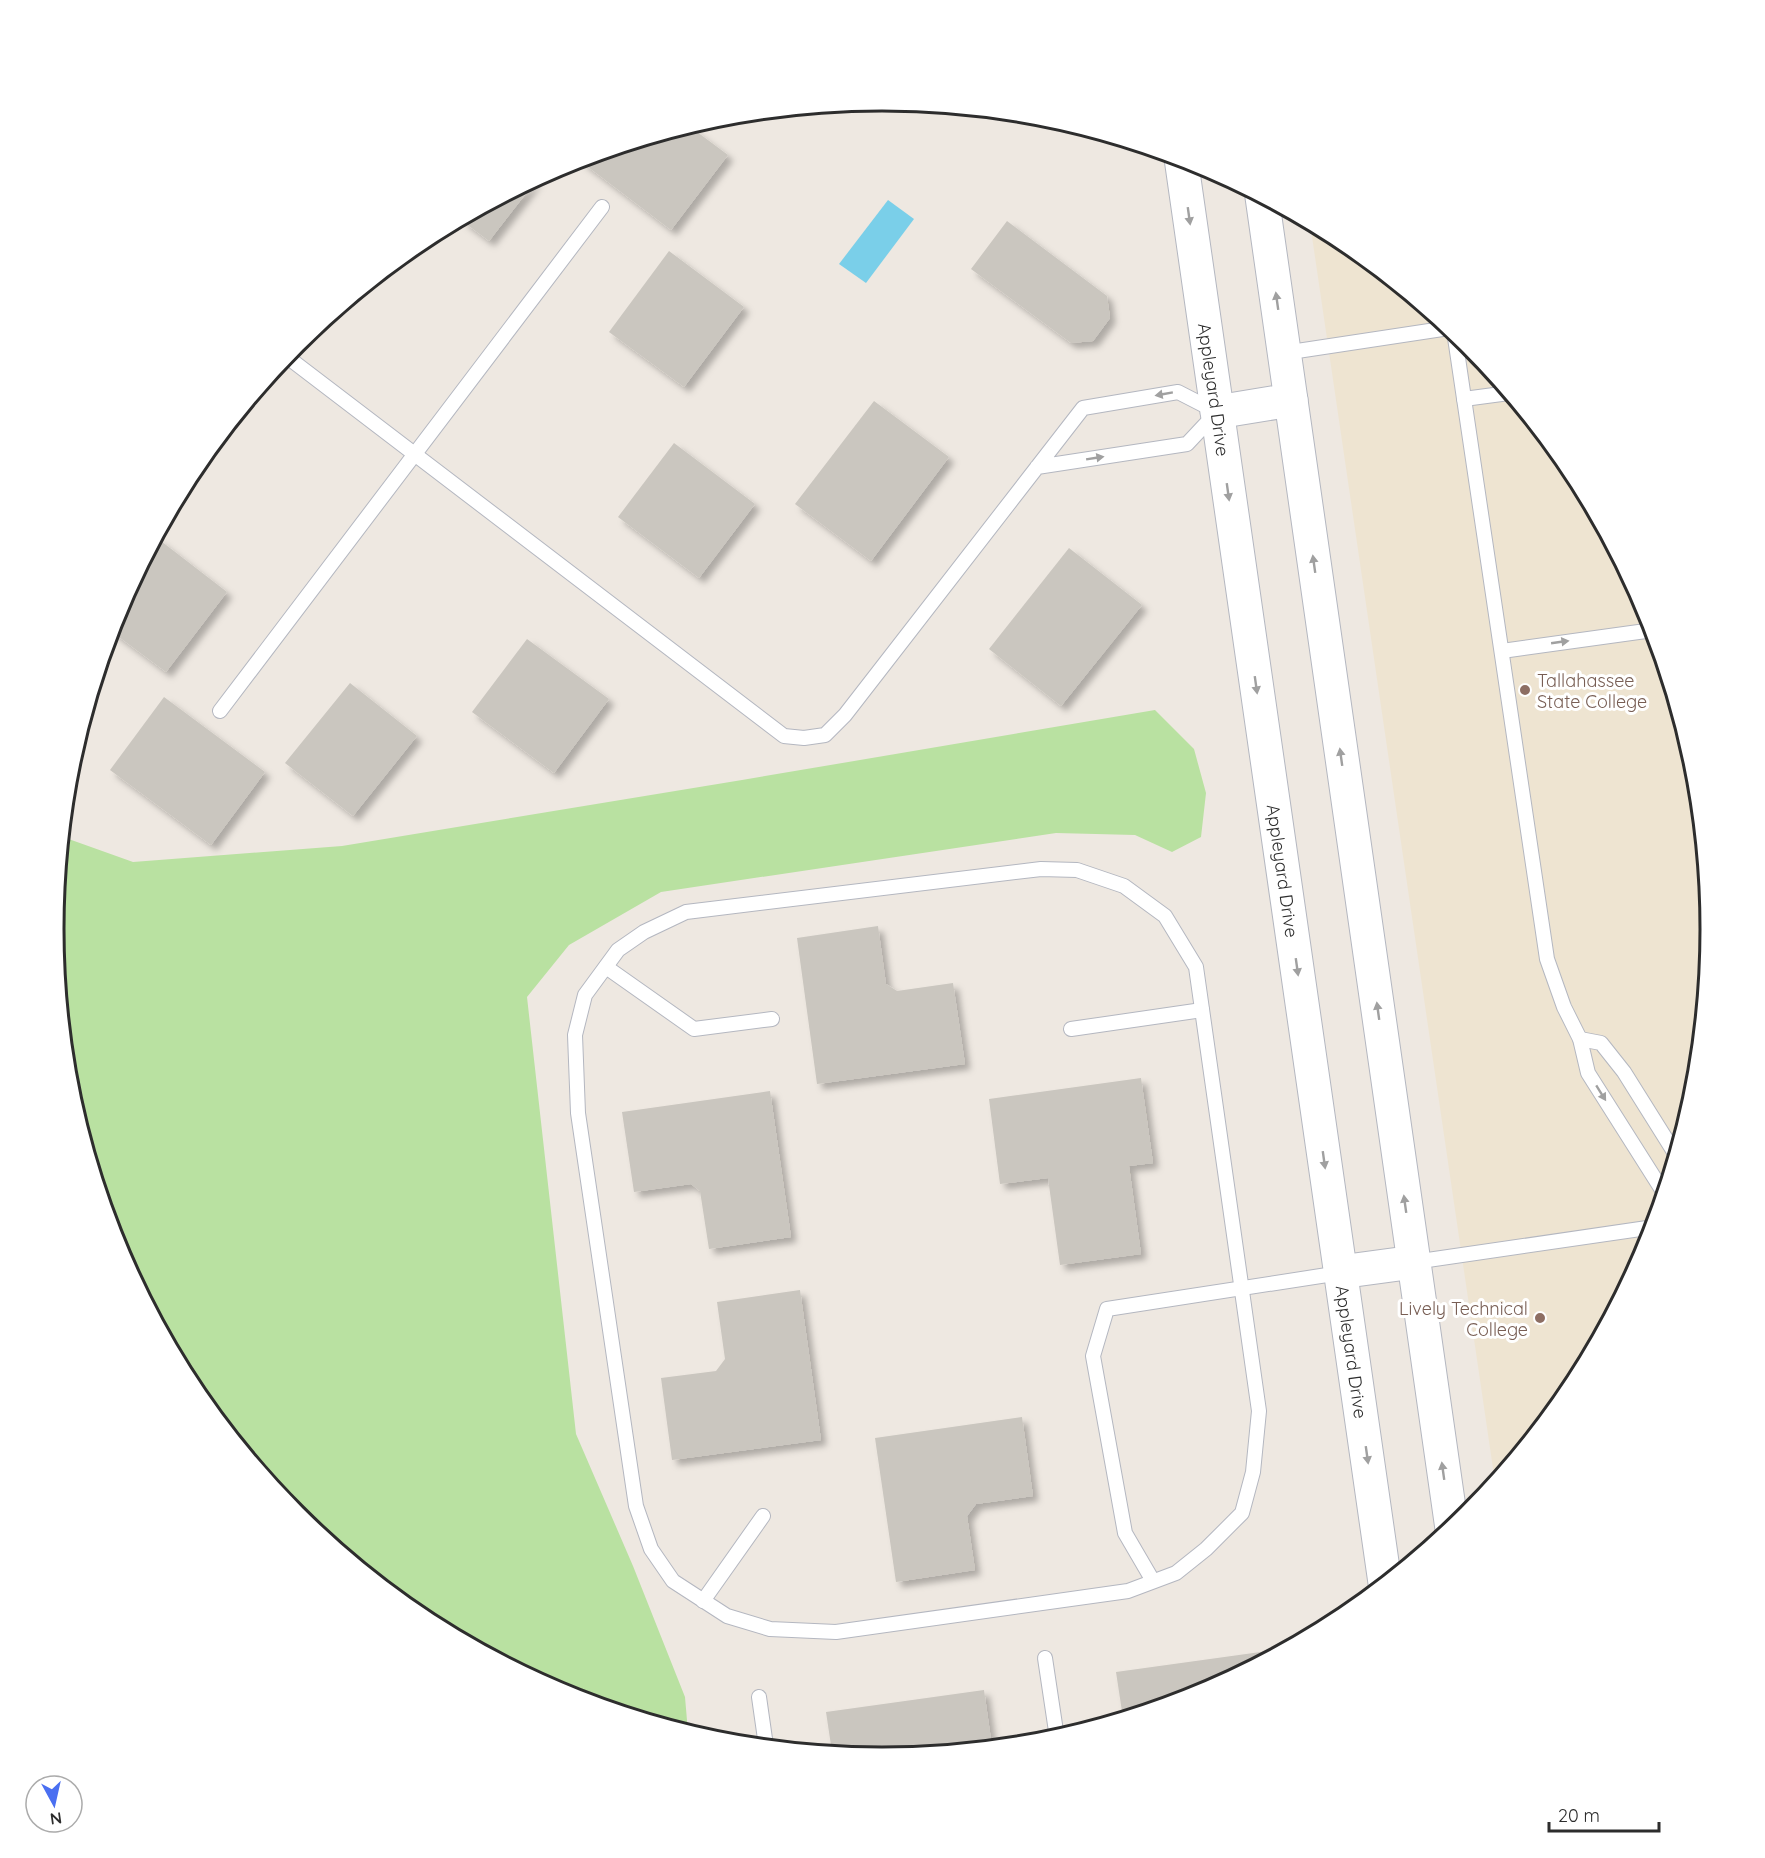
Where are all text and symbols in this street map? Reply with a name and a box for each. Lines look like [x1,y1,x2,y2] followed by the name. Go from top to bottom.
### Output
[1184,206,1193,225] one-way arrow
[1272,291,1281,310] one-way arrow
[1193,321,1235,458] street label: Appleyard Drive
[1154,390,1173,399] one-way arrow
[1086,453,1105,462] one-way arrow
[1224,483,1233,502] one-way arrow
[1310,555,1319,574] one-way arrow
[1550,638,1569,647] one-way arrow
[1537,669,1647,713] place label: Tallahassee State College
[1252,676,1261,695] one-way arrow
[1518,683,1532,697] marker: Tallahassee State College
[1337,748,1346,767] one-way arrow
[1262,803,1304,939] street label: Appleyard Drive
[1292,958,1301,977] one-way arrow
[1373,1002,1382,1021] one-way arrow
[1595,1085,1606,1101] one-way arrow
[1320,1151,1329,1170] one-way arrow
[1401,1195,1410,1214] one-way arrow
[1331,1284,1373,1420] street label: Appleyard Drive
[1399,1297,1528,1341] place label: Lively Technical College
[1533,1311,1547,1325] marker: Lively Technical College
[1362,1446,1371,1465] one-way arrow
[1439,1461,1448,1480] one-way arrow
[24,1774,84,1834] north arrow
[1549,1795,1658,1833] scale bar
[1558,1804,1600,1827] text: 20 m
[49,1808,63,1830] text: N

